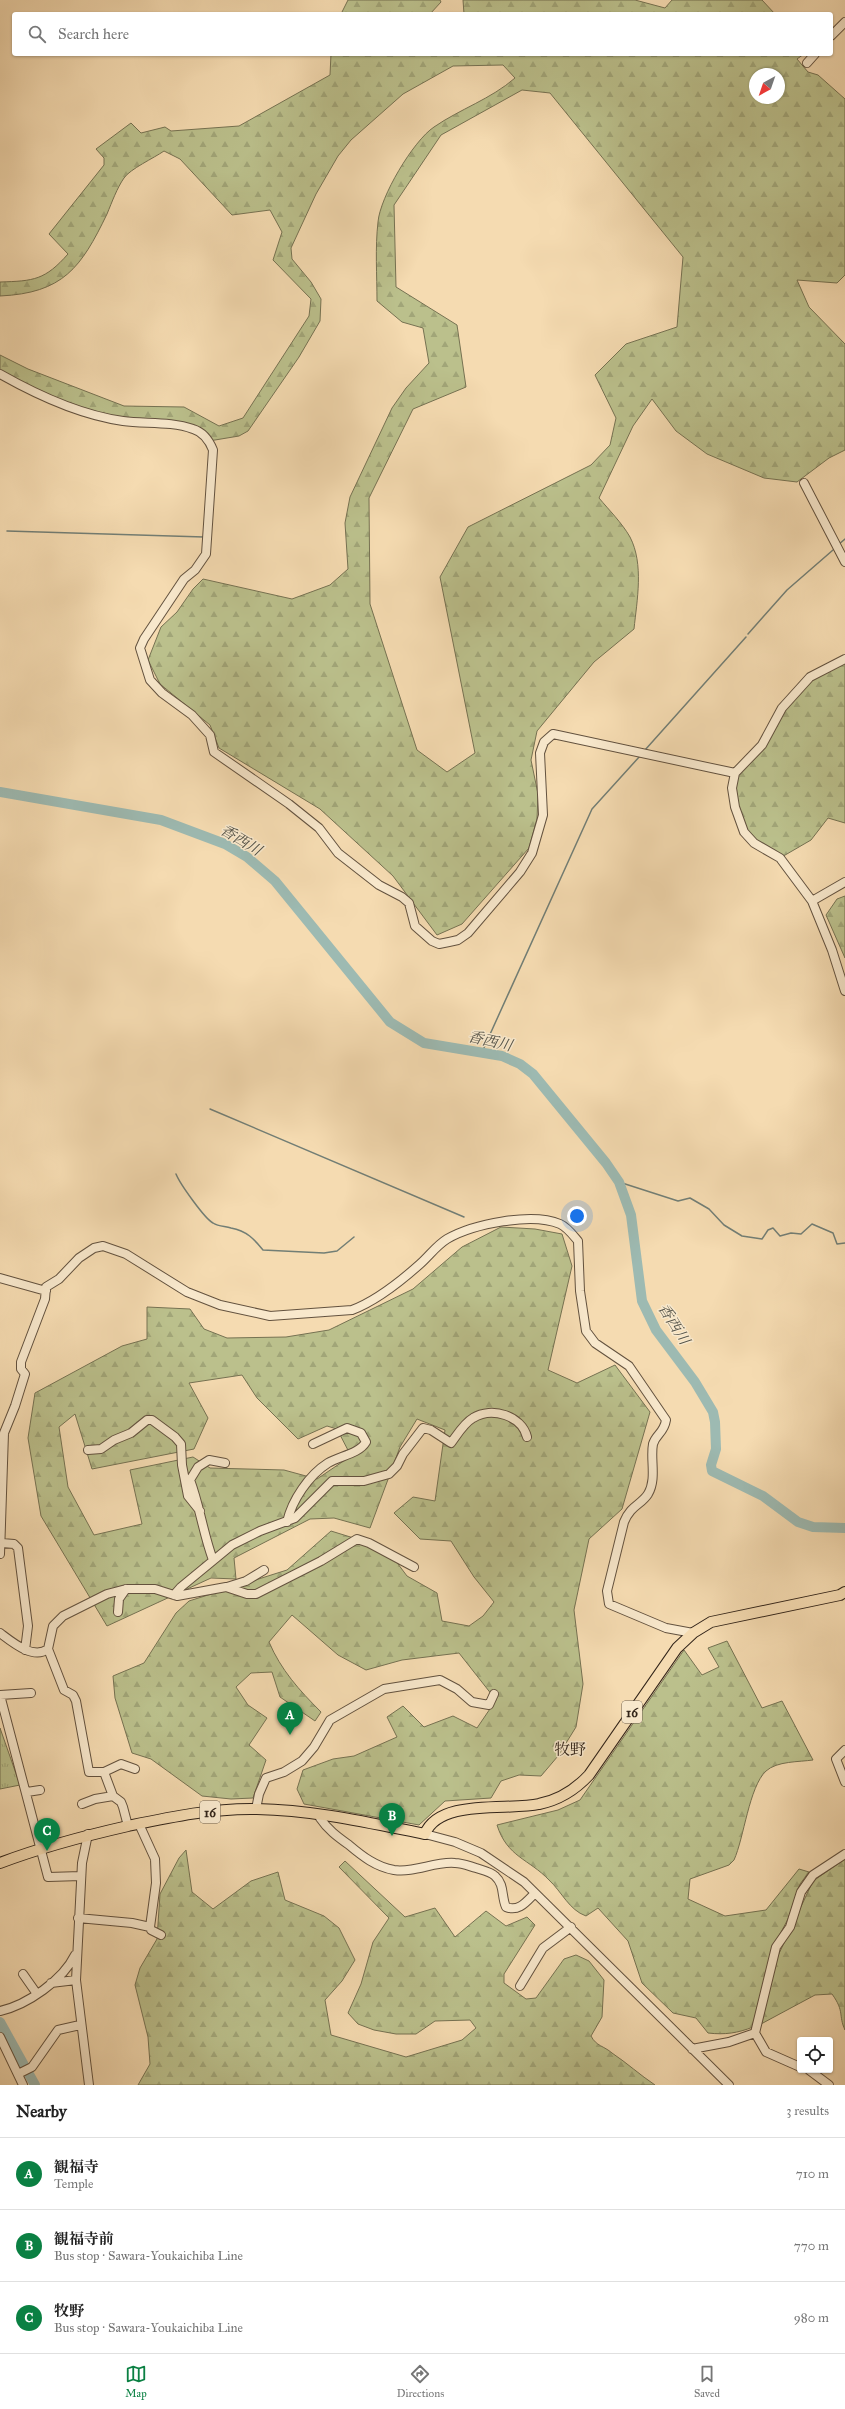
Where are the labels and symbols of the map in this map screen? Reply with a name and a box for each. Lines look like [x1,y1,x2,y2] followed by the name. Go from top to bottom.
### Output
[749,68,785,104] north arrow
[217,821,267,860] water label: 香西川
[466,1027,516,1055] water label: 香西川
[567,1206,587,1226] your location
[654,1300,695,1350] water label: 香西川
[622,1701,642,1723] road number: 16
[277,1702,303,1735] pin: A
[554,1740,586,1759] district label: 牧野
[200,1801,220,1823] road number: 16
[379,1803,405,1836] pin: B
[34,1818,60,1851] pin: C

